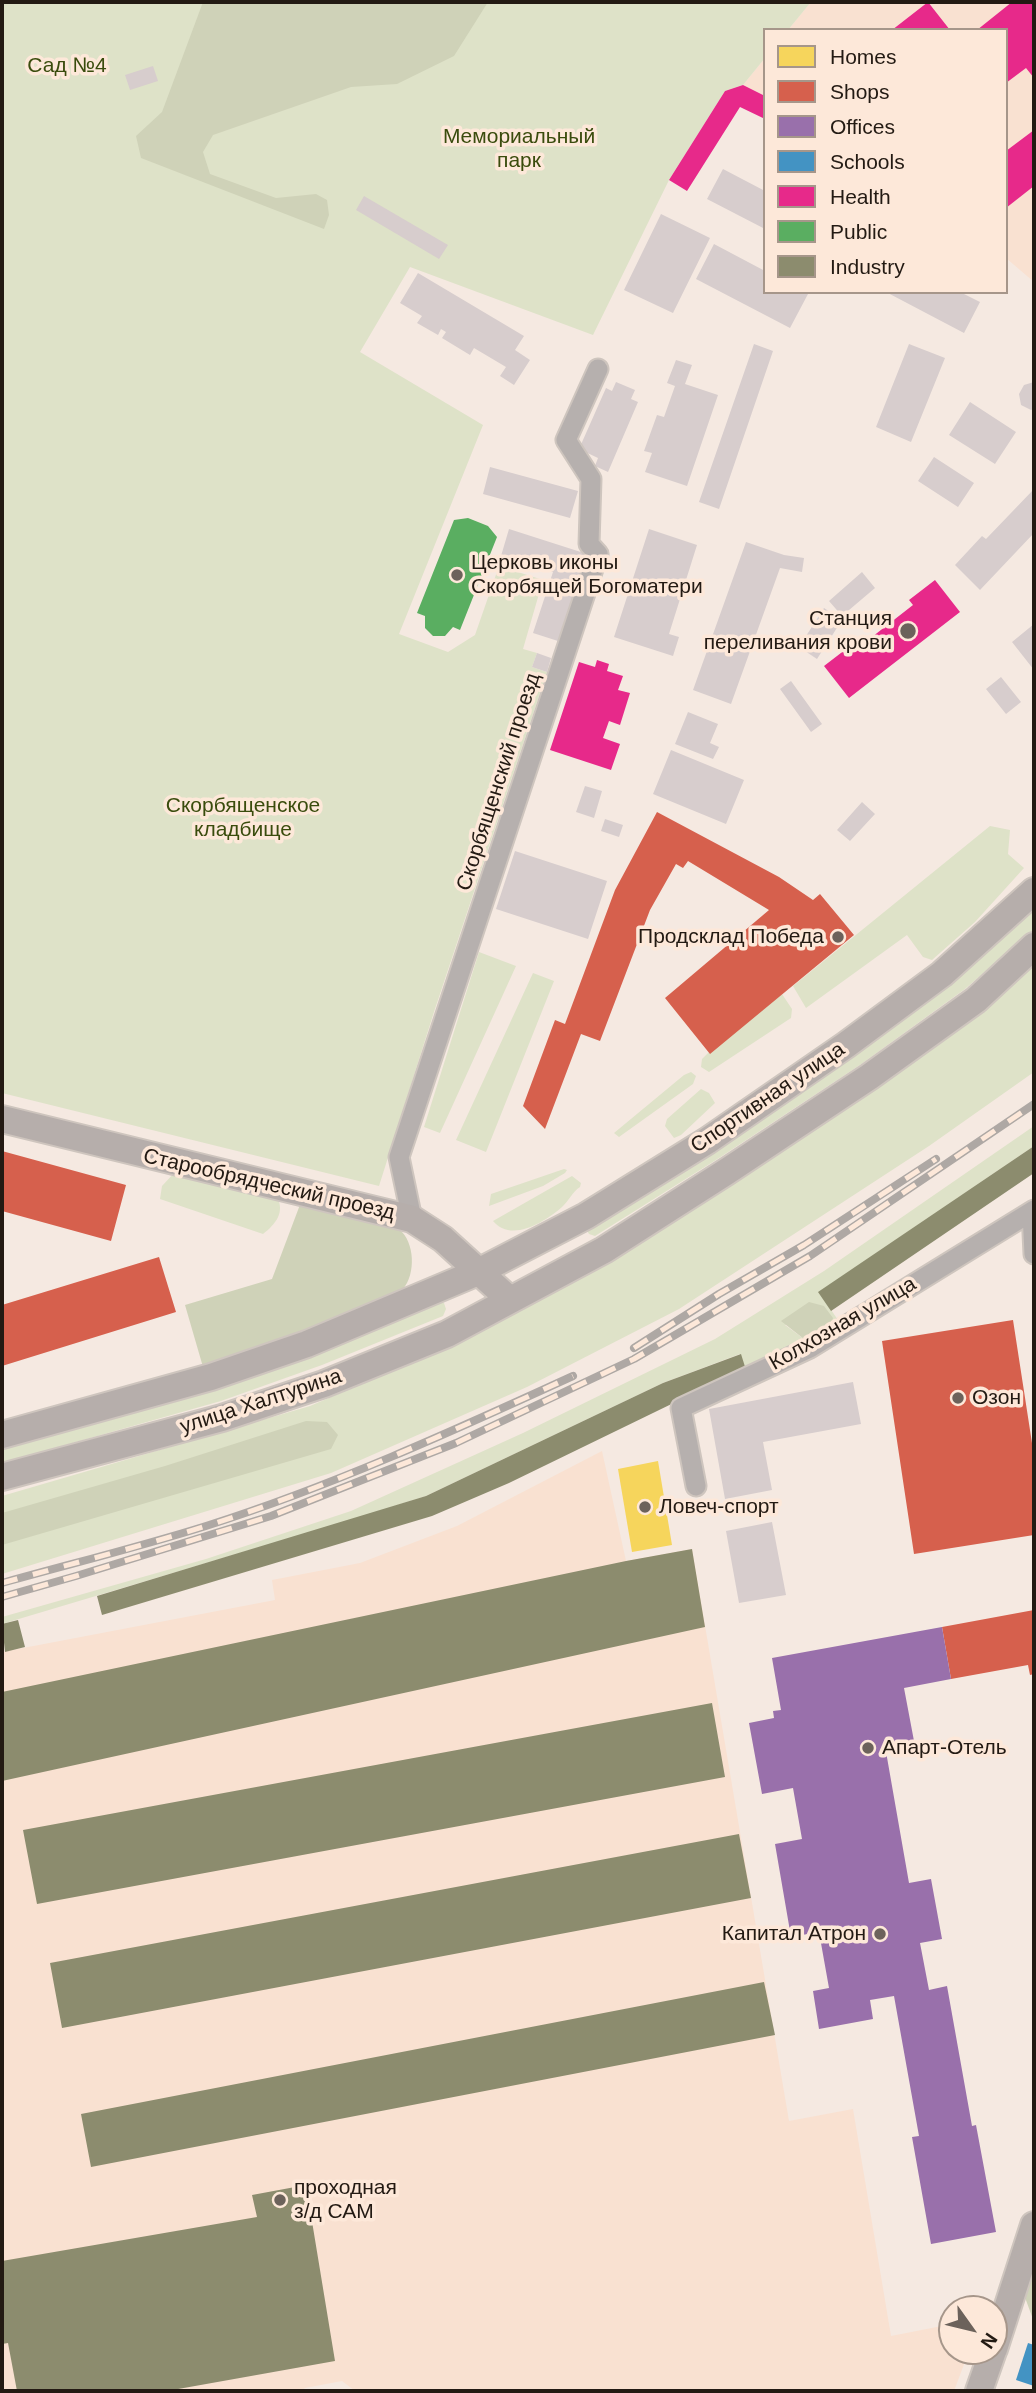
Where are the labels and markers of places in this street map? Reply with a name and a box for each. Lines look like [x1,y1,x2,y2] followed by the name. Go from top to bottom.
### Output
[471,550,703,600] place label: Церковь иконы Скорбящей Богоматери
[449,567,465,583] marker: Церковь иконы Скорбящей Богоматери
[704,606,892,656] place label: Станция переливания крови
[898,621,918,641] marker: Станция переливания крови
[638,924,824,950] place label: Продсклад Победа
[830,929,846,945] marker: Продсклад Победа
[972,1385,1021,1411] place label: Озон
[950,1390,966,1406] marker: Озон
[659,1494,779,1520] place label: Ловеч-спорт
[637,1499,653,1515] marker: Ловеч-спорт
[882,1735,1007,1761] place label: Апарт-Отель
[860,1740,876,1756] marker: Апарт-Отель
[722,1921,866,1947] place label: Капитал Атрон
[872,1926,888,1942] marker: Капитал Атрон
[294,2175,397,2225] place label: проходная з/д САМ
[272,2192,288,2208] marker: проходная з/д САМ

